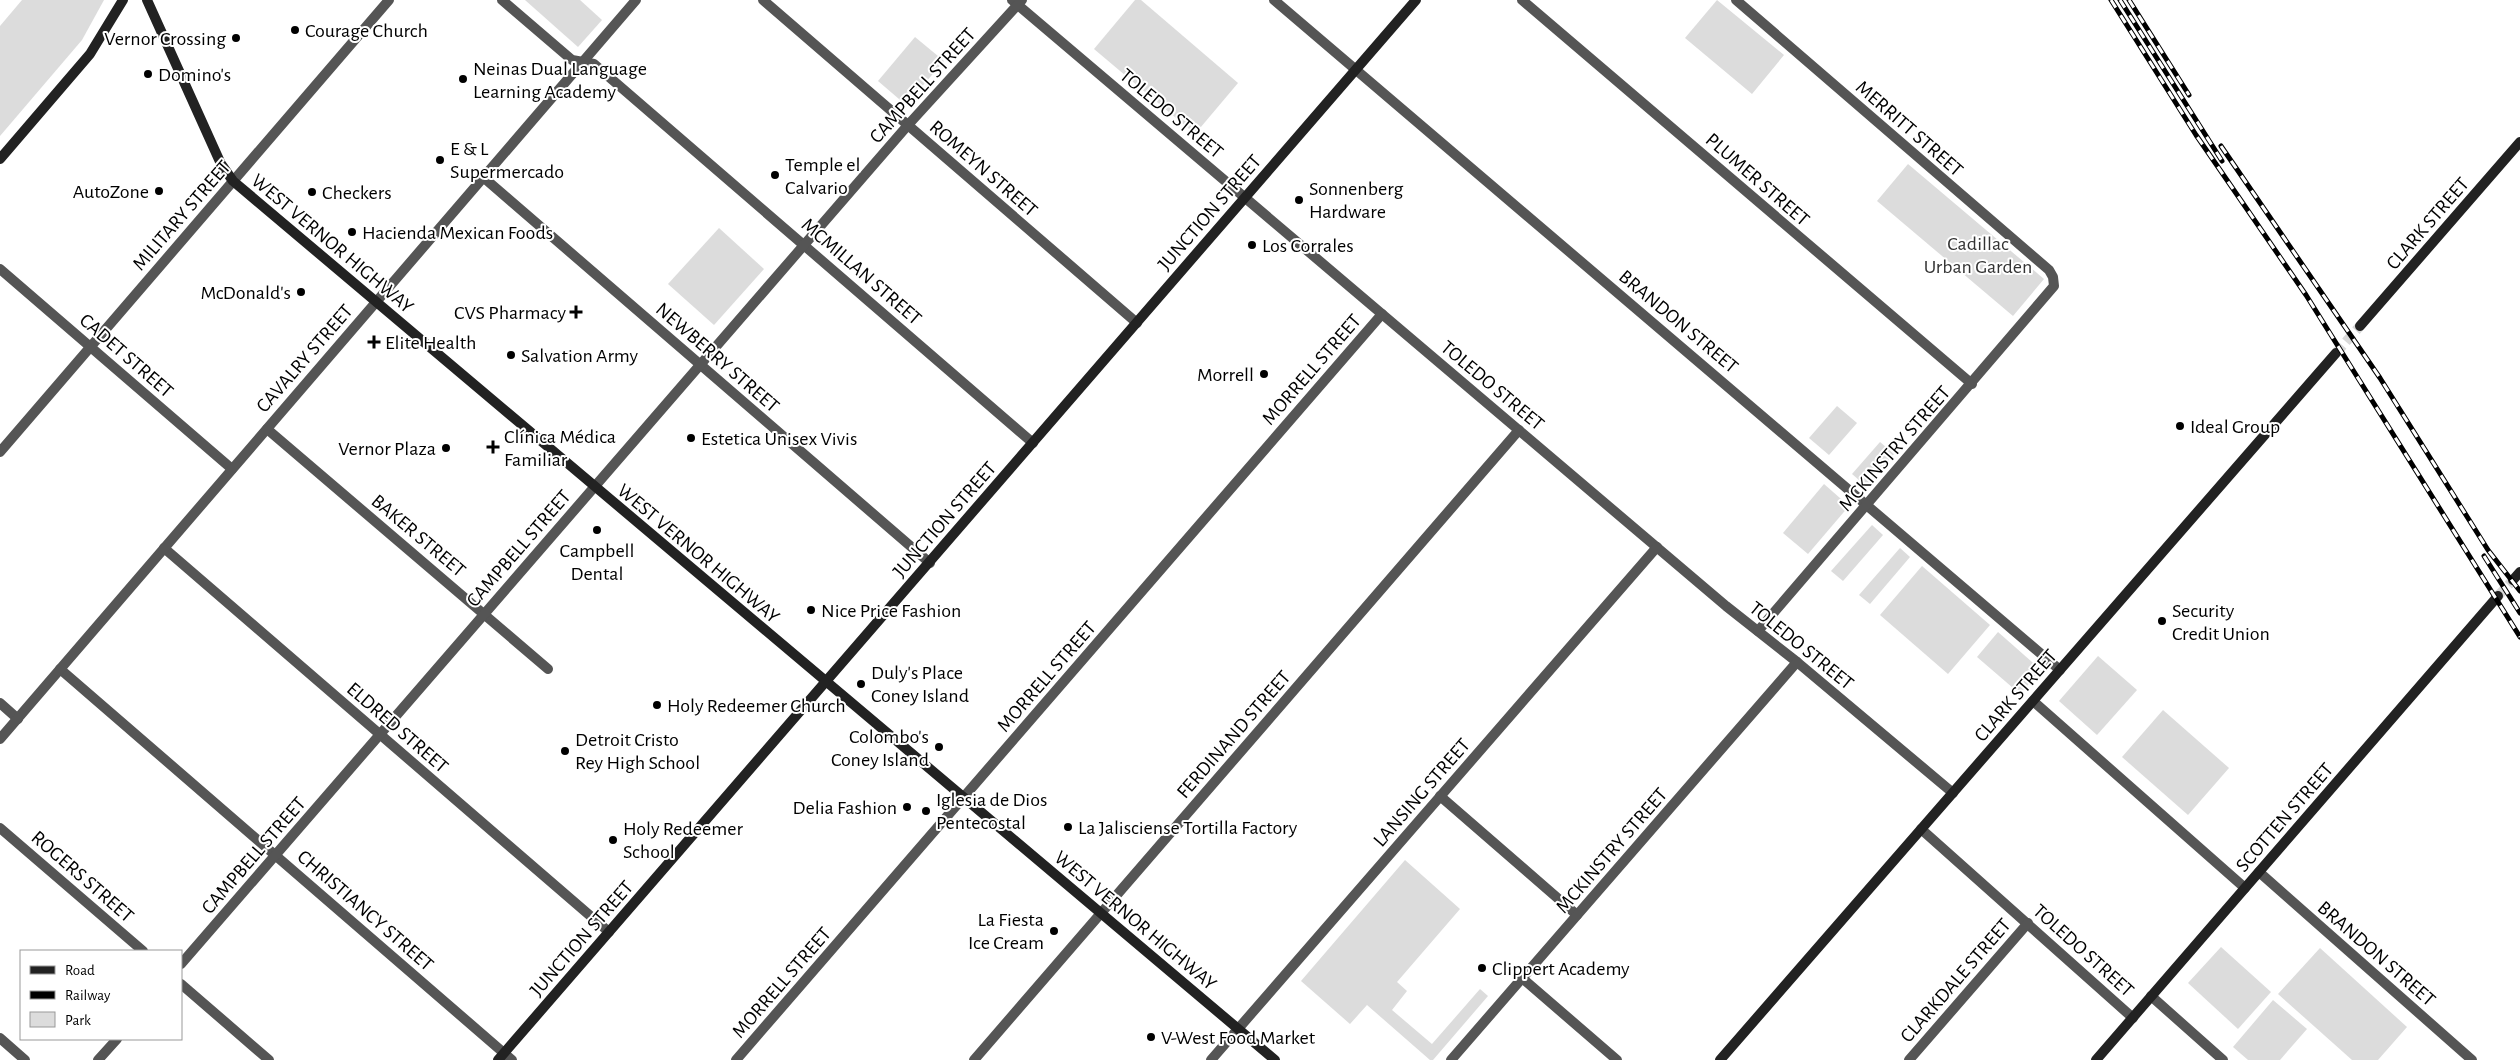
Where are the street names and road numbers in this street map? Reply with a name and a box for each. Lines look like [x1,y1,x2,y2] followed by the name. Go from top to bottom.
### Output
[866,24,980,147] street label: CAMPBELL STREET
[1116,65,1227,163] street label: TOLEDO STREET
[1852,77,1967,181] street label: MERRITT STREET
[926,117,1041,221] street label: ROMEYN STREET
[1702,130,1813,230] street label: PLUMER STREET
[1154,151,1265,274] street label: JUNCTION STREET
[129,157,235,274] street label: MILITARY STREET
[247,170,418,318] street label: WEST VERNOR HIGHWAY
[2383,174,2473,274] street label: CLARK STREET
[798,214,925,329] street label: MCMILLAN STREET
[1615,266,1742,377] street label: BRANDON STREET
[652,299,783,417] street label: NEWBERRY STREET
[253,301,357,416] street label: CAVALRY STREET
[76,310,177,402] street label: CADET STREET
[1258,310,1365,429] street label: MORRELL STREET
[1437,337,1548,435] street label: TOLEDO STREET
[1835,382,1954,515] street label: MCKINSTRY STREET
[889,458,1000,581] street label: JUNCTION STREET
[613,480,784,628] street label: WEST VERNOR HIGHWAY
[463,486,575,611] street label: CAMPBELL STREET
[367,491,470,581] street label: BAKER STREET
[1745,598,1857,694] street label: TOLEDO STREET
[993,617,1100,736] street label: MORRELL STREET
[1971,646,2061,746] street label: CLARK STREET
[1173,667,1295,802] street label: FERDINAND STREET
[343,679,452,777] street label: ELDRED STREET
[1370,735,1474,851] street label: LANSING STREET
[2232,759,2337,876] street label: SCOTTEN STREET
[1552,784,1671,917] street label: MCKINSTRY STREET
[198,793,310,918] street label: CAMPBELL STREET
[27,827,137,926] street label: ROGERS STREET
[293,846,437,975] street label: CHRISTIANCY STREET
[1050,847,1221,995] street label: WEST VERNOR HIGHWAY
[526,877,637,1000] street label: JUNCTION STREET
[2314,897,2439,1010] street label: BRANDON STREET
[2029,901,2138,1001] street label: TOLEDO STREET
[1897,915,2015,1046] street label: CLARKDALE STREET
[728,923,835,1042] street label: MORRELL STREET

